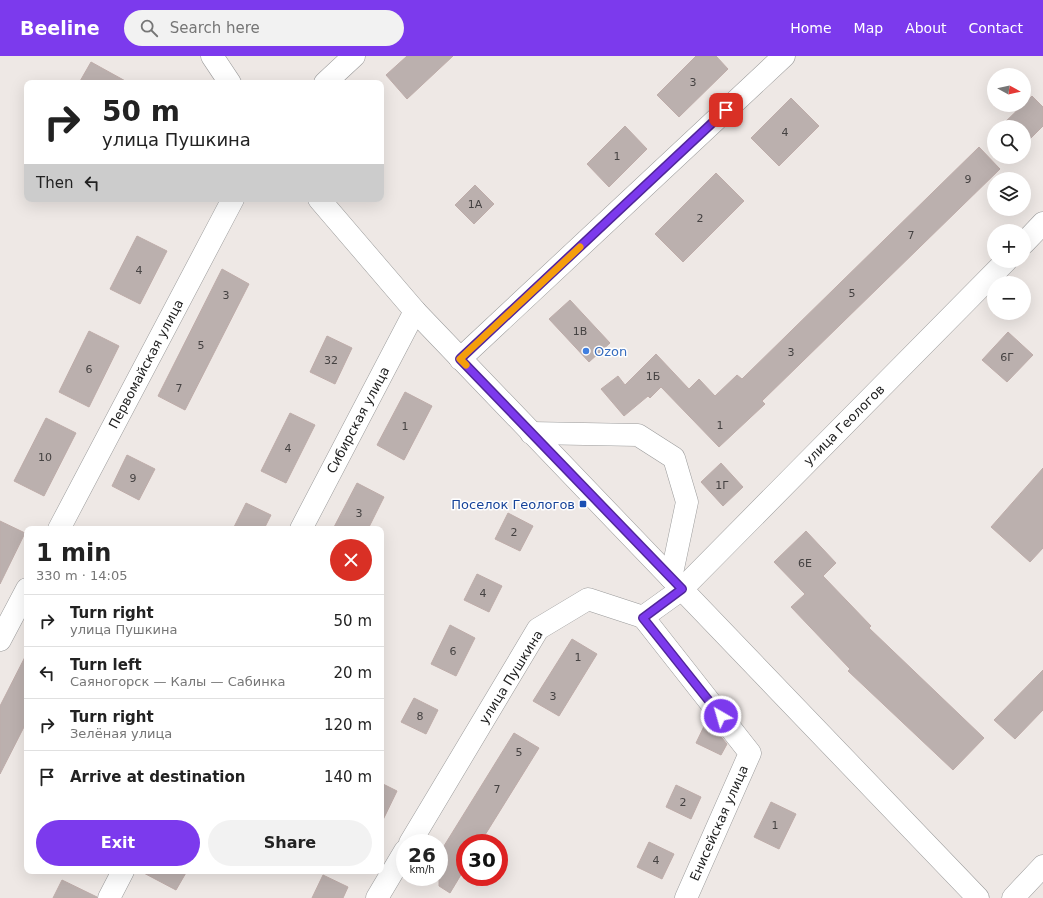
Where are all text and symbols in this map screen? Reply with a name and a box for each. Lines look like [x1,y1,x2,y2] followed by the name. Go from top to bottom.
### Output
[124,10,404,46] search box
[20,17,100,39] text: Beeline
[138,17,160,39] icon: search
[170,19,260,37] text: Search here
[790,20,832,36] text: Home
[854,20,883,36] text: Map
[905,20,947,36] text: About
[969,20,1023,36] text: Contact
[987,68,1031,112] north arrow
[987,68,1031,320] map controls
[690,76,697,89] house number: 3
[709,93,743,127] pin
[102,95,180,128] text: 50 m
[36,96,88,148] icon: right
[715,99,737,121] icon: arrive
[987,120,1031,164] button: search
[782,126,789,139] house number: 4
[102,129,251,150] text: улица Пушкина
[614,150,621,163] house number: 1
[81,172,103,194] icon: left
[987,172,1031,216] button: layers
[965,173,972,186] house number: 9
[36,174,73,192] text: Then
[468,198,483,211] house number: 1А
[697,212,704,225] house number: 2
[987,224,1031,268] button: +
[908,229,915,242] house number: 7
[136,264,143,277] house number: 4
[987,276,1031,320] button: −
[849,287,856,300] house number: 5
[223,289,230,302] house number: 3
[106,297,186,431] street label: Первомайская улица
[573,325,587,338] house number: 1В
[198,339,205,352] house number: 5
[594,344,627,359] place label: Ozon
[581,346,591,356] marker: Ozon
[788,346,795,359] house number: 3
[1000,351,1014,364] house number: 6Г
[324,354,338,367] house number: 32
[86,363,93,376] house number: 6
[324,364,392,476] street label: Сибирская улица
[646,370,660,383] house number: 1Б
[176,382,183,395] house number: 7
[801,382,887,468] street label: улица Геологов
[717,419,724,432] house number: 1
[402,420,409,433] house number: 1
[285,442,292,455] house number: 4
[38,451,52,464] house number: 10
[130,472,137,485] house number: 9
[715,479,729,492] house number: 1Г
[451,497,575,512] place label: Поселок Геологов
[578,499,588,509] marker: Поселок Геологов
[356,507,363,520] house number: 3
[511,526,518,539] house number: 2
[36,539,111,567] text: 1 min
[330,539,372,581] button: close
[798,557,812,570] house number: 6Е
[36,568,127,583] text: 330 m · 14:05
[480,587,487,600] house number: 4
[70,604,154,622] text: Turn right
[36,610,58,632] icon: right
[334,612,372,630] text: 50 m
[70,622,178,637] text: улица Пушкина
[476,627,546,727] street label: улица Пушкина
[450,645,457,658] house number: 6
[575,651,582,664] house number: 1
[70,656,142,674] text: Turn left
[36,662,58,684] icon: left
[334,664,372,682] text: 20 m
[70,674,285,689] text: Саяногорск — Калы — Сабинка
[550,690,557,703] house number: 3
[700,695,742,737] position arrow
[70,708,154,726] text: Turn right
[417,710,424,723] house number: 8
[36,714,58,736] icon: right
[324,716,372,734] text: 120 m
[70,726,172,741] text: Зелёная улица
[516,746,523,759] house number: 5
[687,763,751,883] street label: Енисейская улица
[36,766,58,788] icon: arrive
[70,768,245,786] text: Arrive at destination
[324,768,372,786] text: 140 m
[494,783,501,796] house number: 7
[680,796,687,809] house number: 2
[772,819,779,832] house number: 1
[36,820,200,866] button: Exit
[208,820,372,866] button: Share
[456,834,508,886] speed limit sign: 30
[408,843,436,867] text: 26
[653,854,660,867] house number: 4
[409,864,435,875] text: km/h

